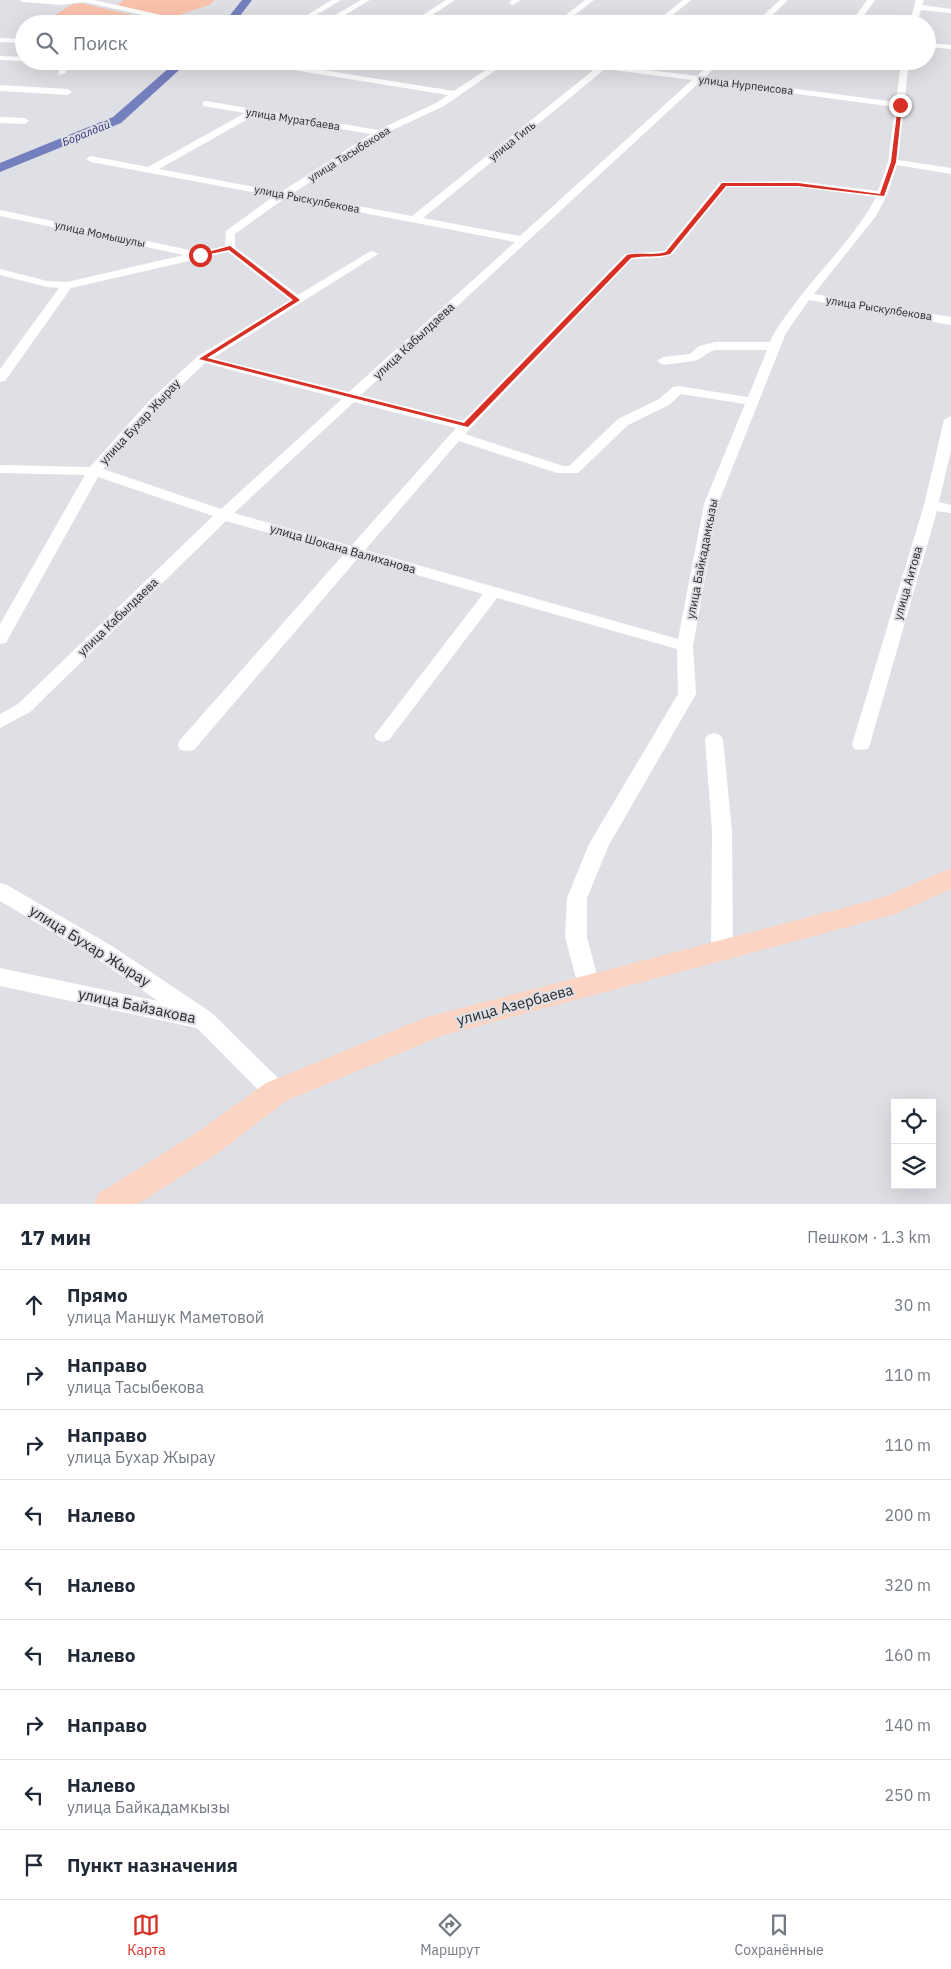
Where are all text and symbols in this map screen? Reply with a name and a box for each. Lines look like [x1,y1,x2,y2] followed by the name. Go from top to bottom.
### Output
[15,15,936,70] search box
[33,29,61,57] icon: search
[73,31,128,55] text: Поиск
[698,72,794,98] street label: улица Нурпеисова
[889,94,912,117] route end
[245,105,341,133] street label: улица Муратбаева
[60,117,112,149] water label: Боралдай
[486,118,538,164] street label: улица Гиль
[305,123,393,185] street label: улица Тасыбекова
[253,182,361,216] street label: улица Рыскулбекова
[54,218,147,250] street label: улица Момышулы
[189,244,212,267] route start
[825,293,933,323] street label: улица Рыскулбекова
[370,299,458,382] street label: улица Кабылдаева
[96,376,183,468] street label: улица Бухар Жырау
[682,497,721,620] street label: улица Байкадамкызы
[269,521,418,577] street label: улица Шокана Валиханова
[890,544,925,622] street label: улица Аитова
[74,574,161,659] street label: улица Кабылдаева
[26,901,155,991] street label: улица Бухар Жырау
[454,980,575,1029] street label: улица Азербаева
[77,984,198,1027] street label: улица Байзакова
[891,1099,936,1189] map controls
[891,1099,936,1144] button: locate
[891,1144,936,1189] button: layers
[20,1223,91,1251] text: 17 мин
[807,1227,931,1247] text: Пешком · 1.3 km
[67,1283,128,1307] text: Прямо
[20,1291,48,1319] icon: ahead
[894,1295,931,1315] text: 30 m
[67,1307,264,1327] text: улица Маншук Маметовой
[67,1353,147,1377] text: Направо
[20,1361,48,1389] icon: right
[884,1365,931,1385] text: 110 m
[67,1377,204,1397] text: улица Тасыбекова
[67,1423,147,1447] text: Направо
[20,1431,48,1459] icon: right
[884,1435,931,1455] text: 110 m
[67,1447,216,1467] text: улица Бухар Жырау
[20,1501,48,1529] icon: left
[67,1503,136,1527] text: Налево
[884,1505,931,1525] text: 200 m
[20,1571,48,1599] icon: left
[67,1573,136,1597] text: Налево
[884,1575,931,1595] text: 320 m
[20,1641,48,1669] icon: left
[67,1643,136,1667] text: Налево
[884,1645,931,1665] text: 160 m
[20,1711,48,1739] icon: right
[67,1713,147,1737] text: Направо
[884,1715,931,1735] text: 140 m
[67,1773,136,1797] text: Налево
[20,1781,48,1809] icon: left
[884,1785,931,1805] text: 250 m
[67,1797,230,1817] text: улица Байкадамкызы
[20,1851,48,1879] icon: arrive
[67,1853,238,1877] text: Пункт назначения
[127,1911,166,1959] tab: Карта
[420,1911,480,1959] tab: Маршрут
[735,1911,824,1959] tab: Сохранённые

